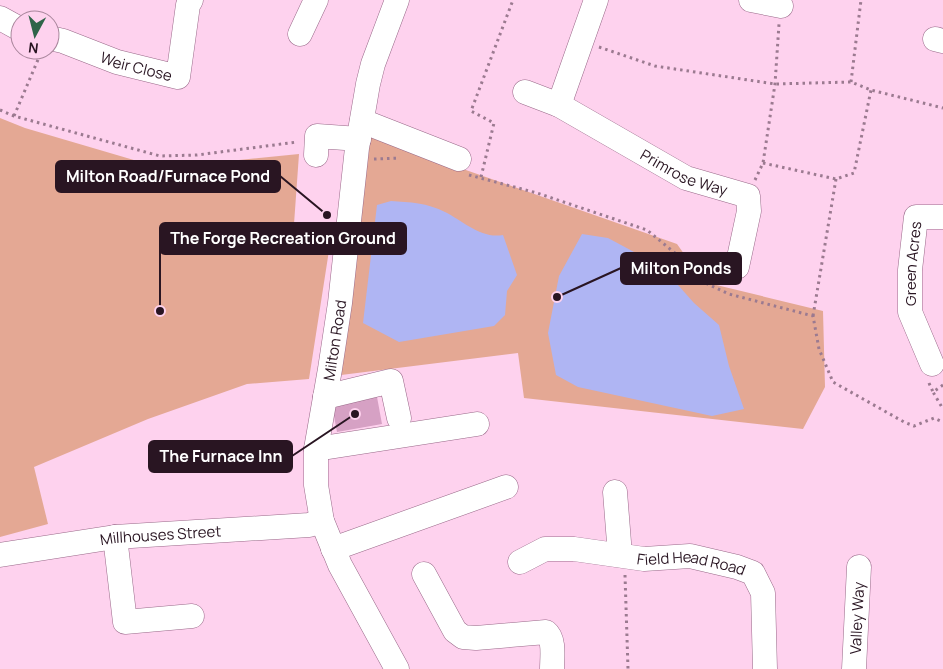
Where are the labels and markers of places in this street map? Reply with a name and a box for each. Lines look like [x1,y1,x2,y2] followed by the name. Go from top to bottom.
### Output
[56,161,280,192] callout: Milton Road/Furnace Pond
[160,223,406,254] callout: The Forge Recreation Ground
[621,253,741,284] callout: Milton Ponds
[149,441,292,472] callout: The Furnace Inn

